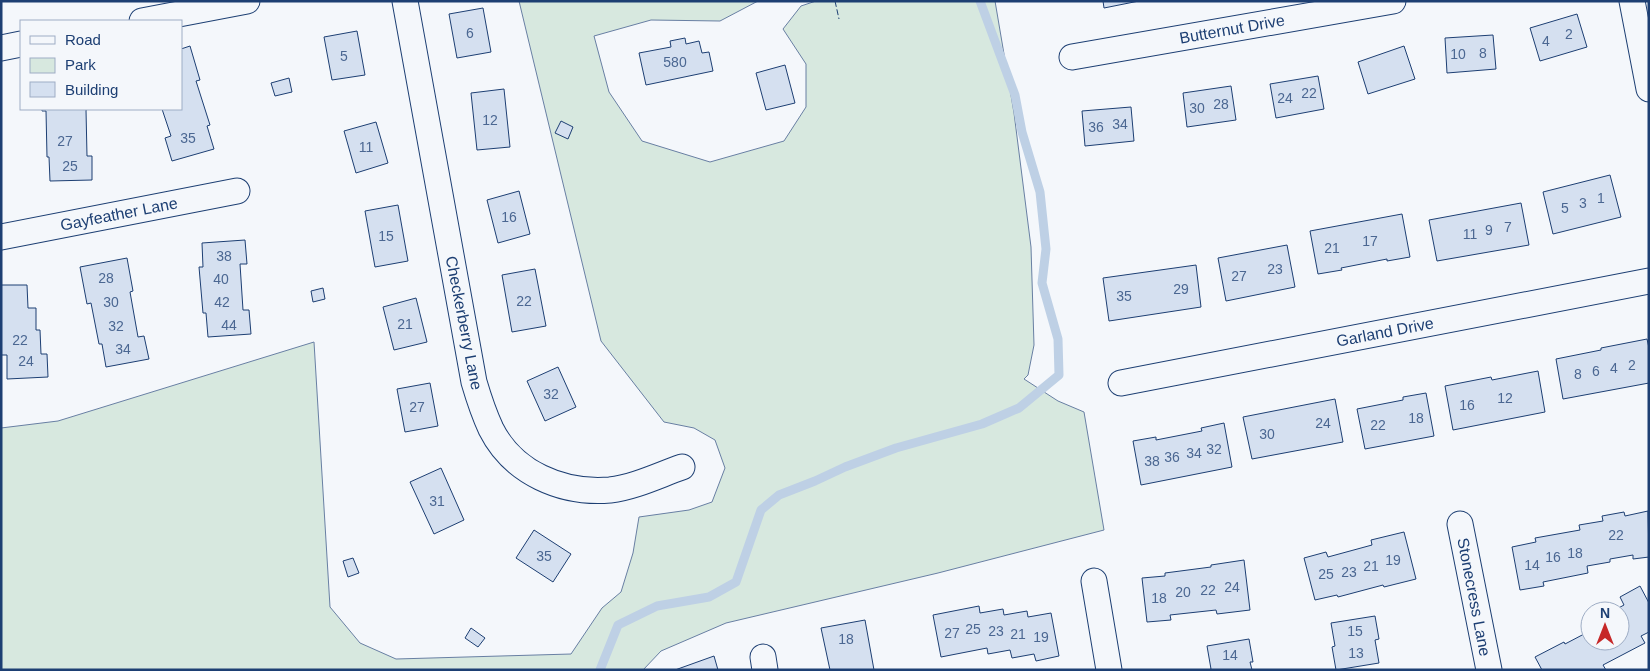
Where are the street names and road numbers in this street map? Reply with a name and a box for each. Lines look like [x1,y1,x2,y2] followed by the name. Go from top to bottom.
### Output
[1178,11,1286,47] street label: Butternut Drive
[59,194,179,234] street label: Gayfeather Lane
[443,255,485,392] street label: Checkerberry Lane
[1335,314,1435,350] street label: Garland Drive
[1454,536,1494,658] street label: Stonecress Lane

